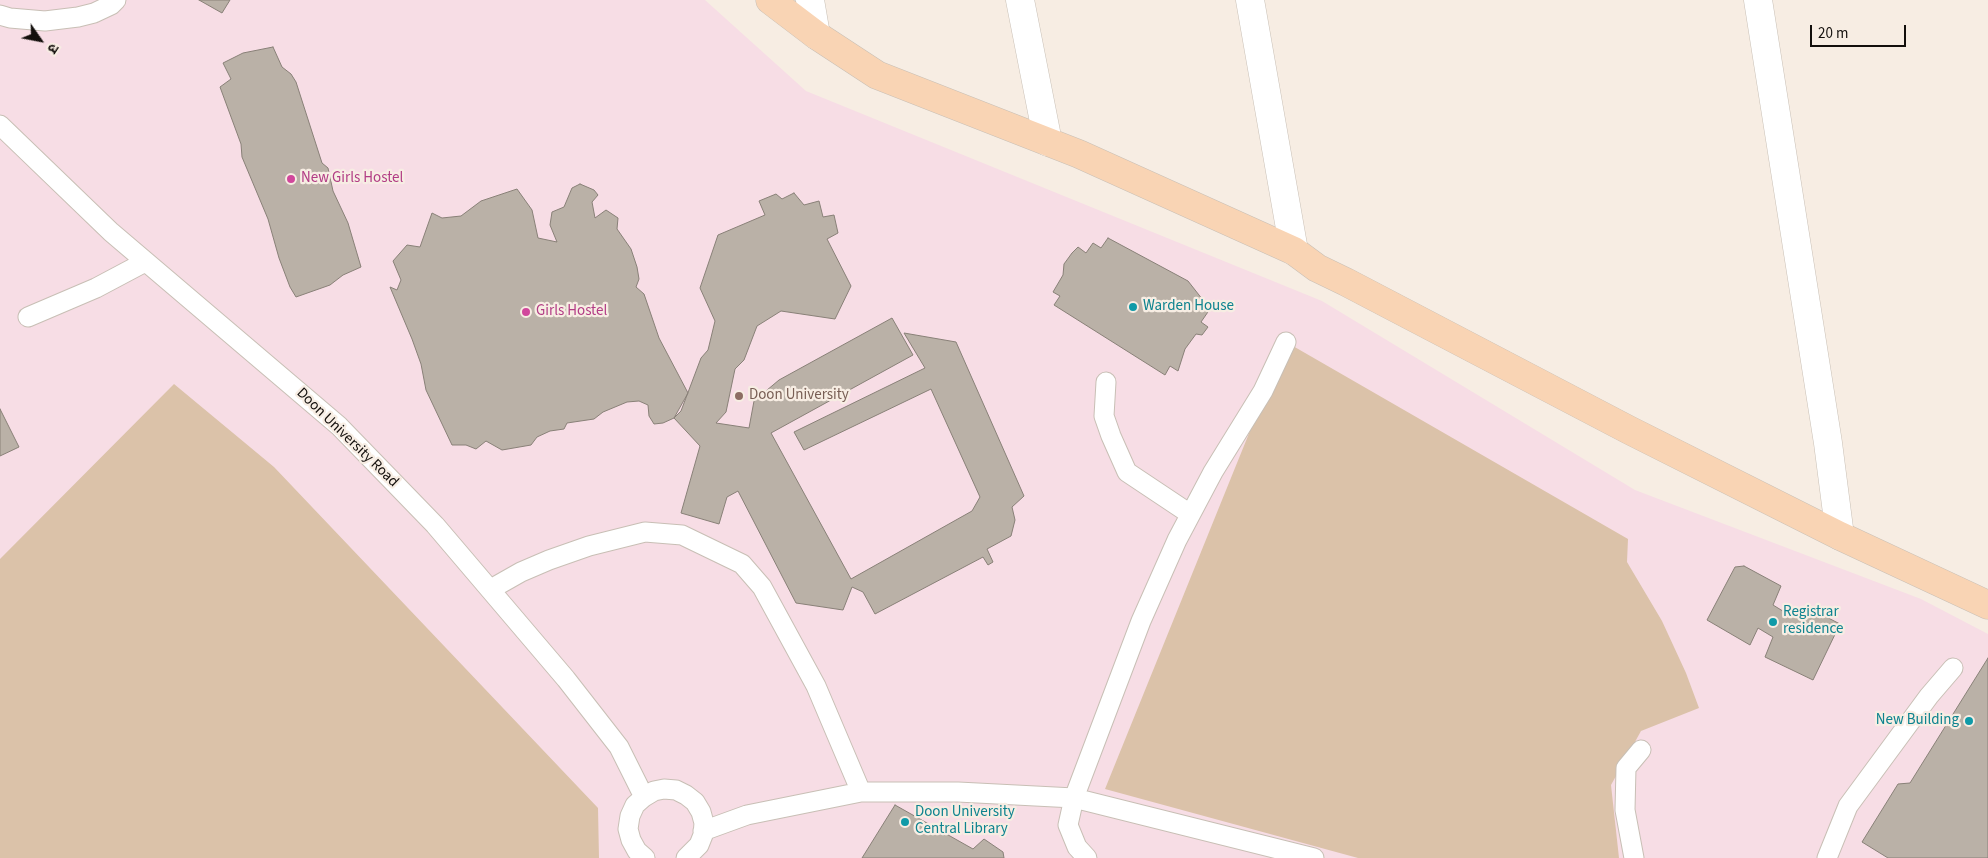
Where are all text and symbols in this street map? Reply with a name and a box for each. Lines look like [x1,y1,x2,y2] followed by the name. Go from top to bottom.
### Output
[15,15,65,65] north arrow
[1813,15,1909,47] scale bar
[1818,23,1848,44] text: 20 m
[42,39,63,57] text: उ
[301,170,403,188] place label: New Girls Hostel
[285,173,297,185] marker: New Girls Hostel
[1143,298,1234,316] place label: Warden House
[1127,301,1139,313] marker: Warden House
[536,303,607,321] place label: Girls Hostel
[520,306,532,318] marker: Girls Hostel
[292,385,402,491] street label: Doon University Road
[749,387,849,405] place label: Doon University
[733,390,745,402] marker: Doon University
[1783,604,1843,639] place label: Registrar residence
[1767,616,1779,628] marker: Registrar residence
[1876,712,1959,730] place label: New Building
[1963,715,1975,727] marker: New Building
[915,804,1015,839] place label: Doon University Central Library
[899,816,911,828] marker: Doon University Central Library

